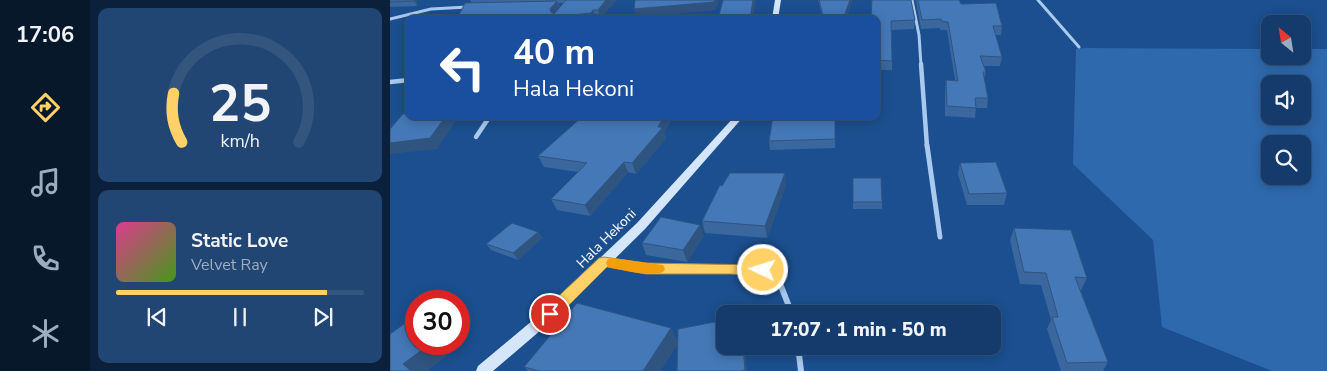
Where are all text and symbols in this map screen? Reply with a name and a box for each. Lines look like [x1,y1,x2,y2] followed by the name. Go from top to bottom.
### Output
[1261,15,1311,65] north arrow
[1261,15,1311,185] map controls
[16,20,74,50] text: 17:06
[513,29,595,76] text: 40 m
[430,35,495,100] icon: left
[209,68,271,139] text: 25
[513,74,634,104] text: Hala Hekoni
[1261,75,1311,125] button: sound
[28,90,63,125] icon: directions
[220,129,260,153] text: km/h
[1261,135,1311,185] button: search
[28,165,63,200] icon: music
[572,204,640,272] street label: Hala Hekoni
[191,228,288,254] text: Static Love
[28,241,63,276] icon: phone
[736,243,788,295] position arrow
[191,254,268,276] text: Velvet Ray
[405,290,470,355] speed limit sign: 30
[529,293,571,335] pin
[536,300,564,328] icon: arrive
[143,303,171,331] icon: previous
[226,303,254,331] icon: pause
[309,303,337,331] icon: next
[28,316,63,351] icon: climate
[770,317,947,343] text: 17:07 · 1 min · 50 m

